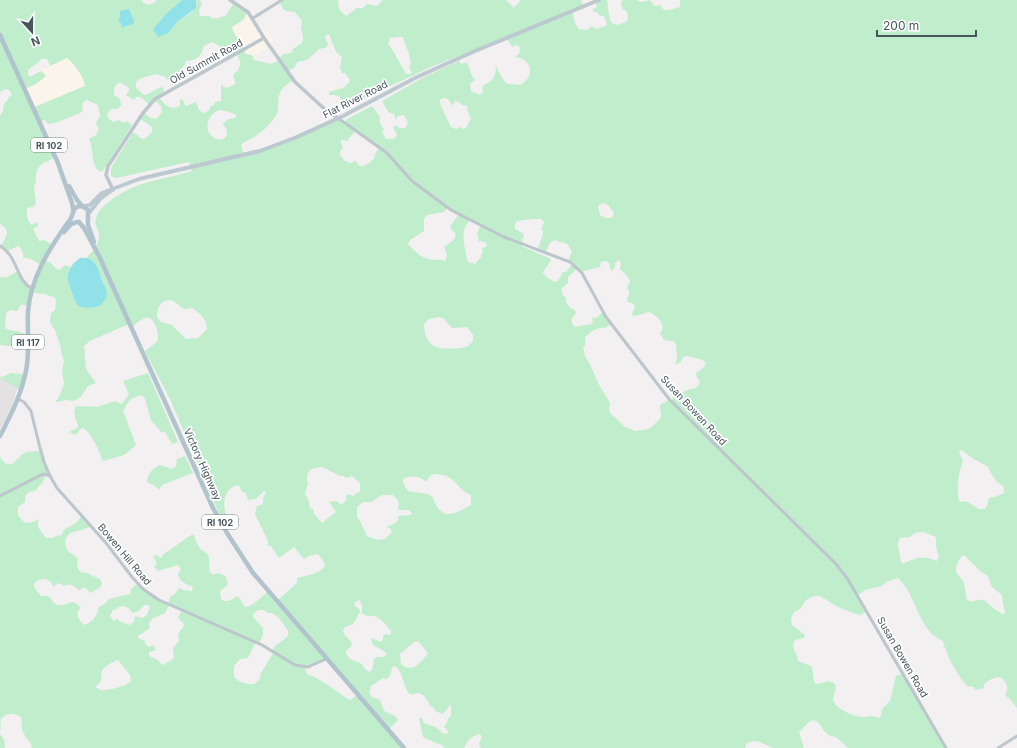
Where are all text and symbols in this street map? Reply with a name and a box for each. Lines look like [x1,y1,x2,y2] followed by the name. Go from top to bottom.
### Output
[12,12,52,52] north arrow
[877,12,976,38] scale bar
[883,18,919,33] text: 200 m
[29,33,42,49] text: N
[167,36,245,86] street label: Old Summit Road
[321,78,389,120] street label: Flat River Road
[31,138,67,152] road number: RI 102
[12,335,44,349] road number: RI 117
[659,373,729,447] street label: Susan Bowen Road
[182,426,224,502] street label: Victory Highway
[202,515,238,529] road number: RI 102
[96,521,154,587] street label: Bowen Hill Road
[875,615,931,699] street label: Susan Bowen Road

